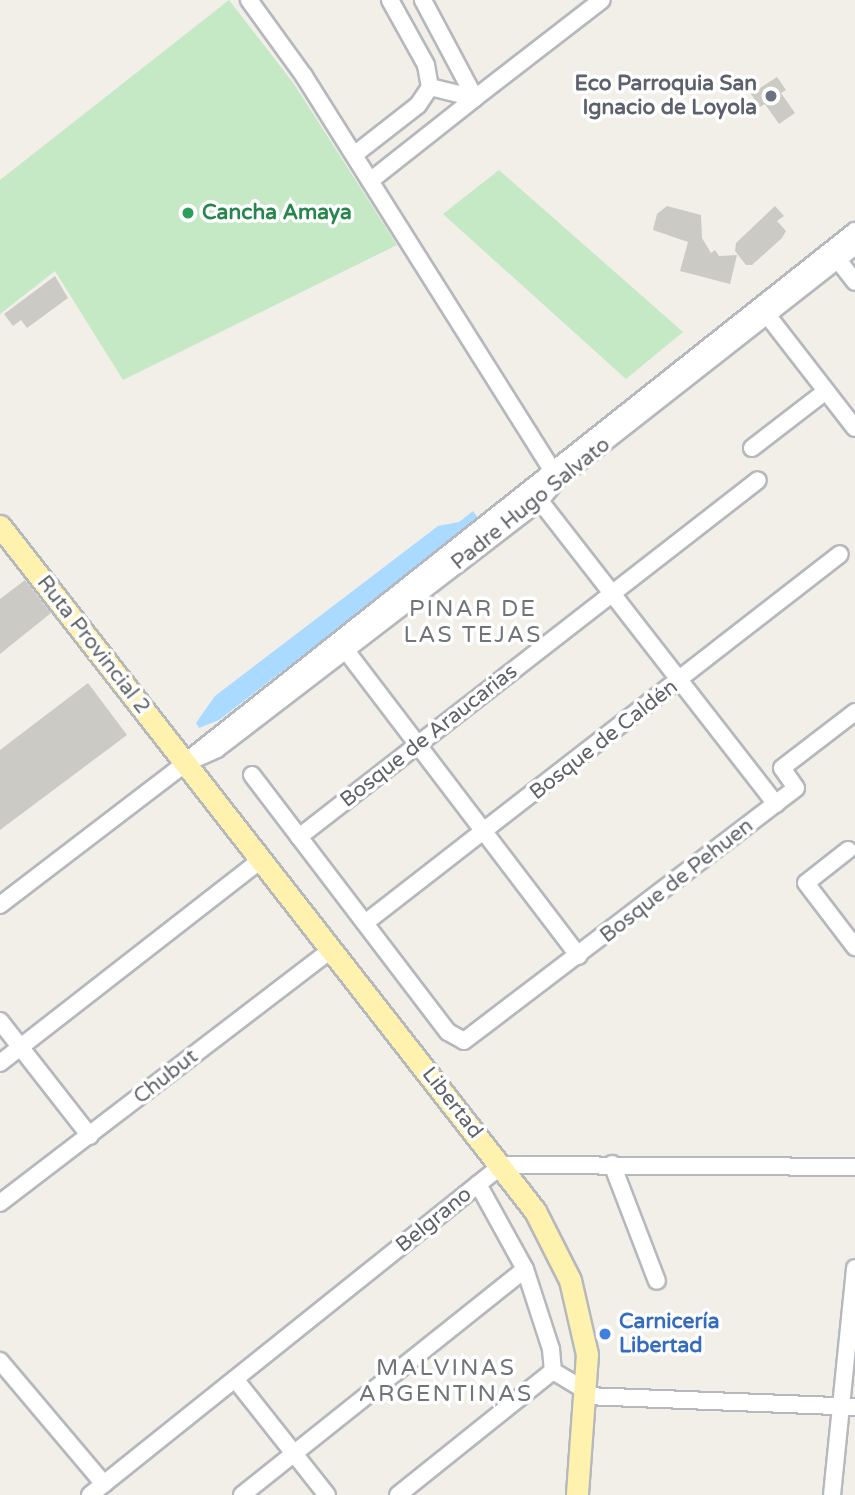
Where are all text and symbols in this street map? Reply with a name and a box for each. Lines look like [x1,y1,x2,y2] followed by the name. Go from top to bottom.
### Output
[575,71,757,121] place label: Eco Parroquia San Ignacio de Loyola
[763,88,779,104] marker: Eco Parroquia San Ignacio de Loyola
[202,200,352,226] place label: Cancha Amaya
[180,205,196,221] marker: Cancha Amaya
[447,432,615,576] street label: Padre Hugo Salvato
[31,571,155,719] street label: Ruta Provincial 2
[405,595,541,649] district label: PINAR DE LAS TEJAS
[336,659,522,813] street label: Bosque de Araucarias
[525,674,683,806] street label: Bosque de Caldén
[596,813,758,949] street label: Bosque de Pehuen
[129,1044,203,1110] street label: Chubut
[416,1062,488,1144] street label: Libertad
[391,1182,477,1258] street label: Belgrano
[619,1309,720,1359] place label: Carnicería Libertad
[597,1326,613,1342] marker: Carnicería Libertad
[360,1354,532,1408] district label: MALVINAS ARGENTINAS

